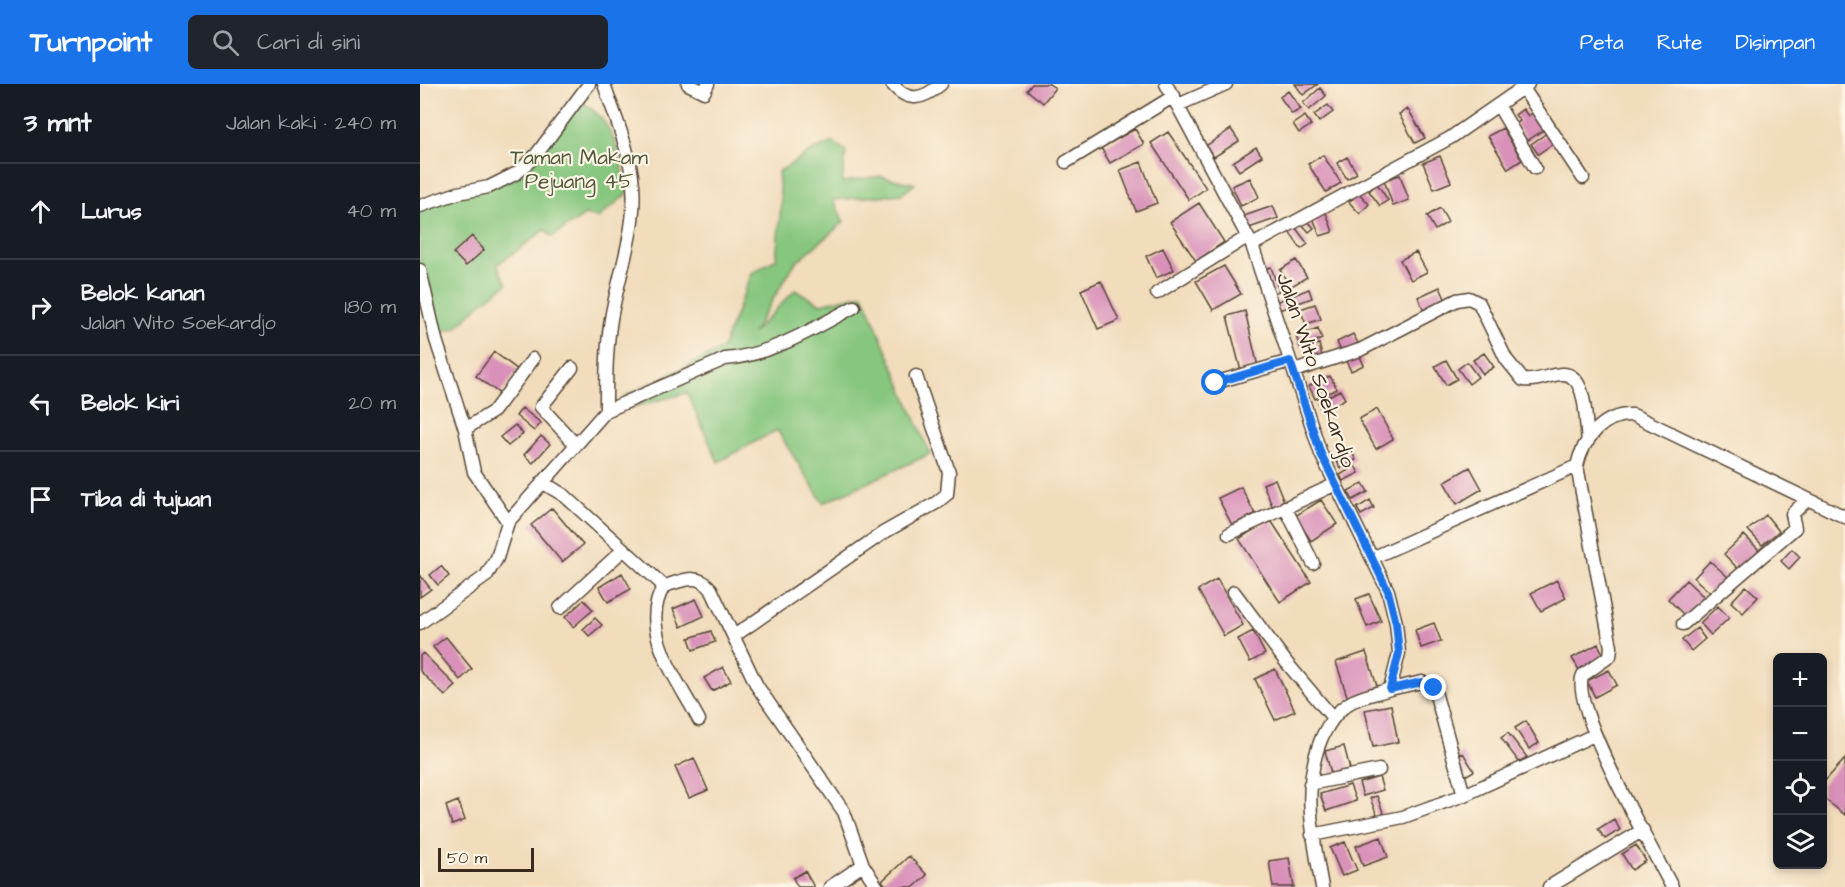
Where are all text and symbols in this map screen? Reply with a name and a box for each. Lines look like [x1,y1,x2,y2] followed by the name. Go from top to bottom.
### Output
[188,15,608,69] search box
[30,23,152,62] text: Turnpoint
[209,26,242,59] icon: search
[257,27,360,58] text: Cari di sini
[1580,28,1624,57] text: Peta
[1657,28,1702,57] text: Rute
[1735,28,1815,57] text: Disimpan
[24,105,91,141] text: 3 mnt
[226,109,396,137] text: Jalan kaki · 240 m
[510,143,648,198] park label: Taman Makam Pejuang 45
[24,195,57,228] icon: ahead
[81,196,142,227] text: Lurus
[346,197,396,225] text: 40 m
[1269,269,1363,472] street label: Jalan Wito Soekardjo
[81,278,205,309] text: Belok kanan
[24,291,57,324] icon: right
[344,293,396,321] text: 180 m
[81,309,276,337] text: Jalan Wito Soekardjo
[1201,369,1227,395] route start
[24,387,57,420] icon: left
[81,388,179,419] text: Belok kiri
[348,389,396,417] text: 20 m
[24,483,57,516] icon: arrive
[81,484,211,515] text: Tiba di tujuan
[1773,653,1827,869] map controls
[1773,653,1827,707] button: +
[1420,674,1446,700] route end
[1773,707,1827,761] button: −
[1773,761,1827,815] button: locate
[1773,815,1827,869] button: layers
[438,845,534,872] scale bar
[447,847,487,869] text: 50 m

